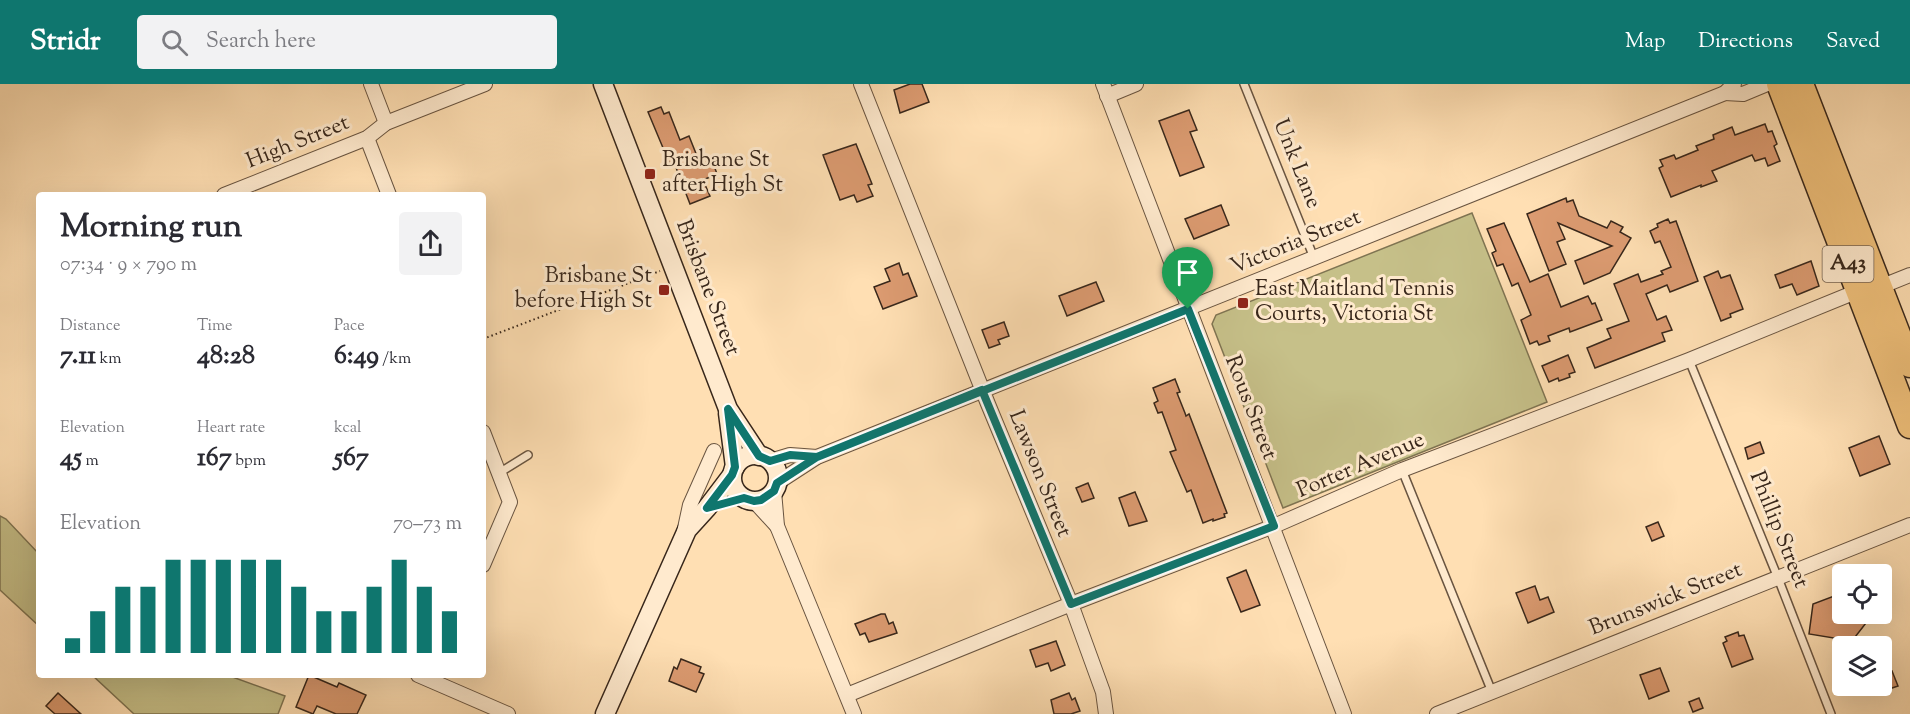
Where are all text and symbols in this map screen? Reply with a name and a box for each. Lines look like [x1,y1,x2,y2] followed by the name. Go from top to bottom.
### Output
[137,15,557,69] search box
[30,22,101,62] text: Stridr
[158,26,191,59] icon: search
[206,26,316,58] text: Search here
[1625,27,1665,57] text: Map
[1698,27,1793,57] text: Directions
[1826,27,1880,57] text: Saved
[242,108,355,178] street label: High Street
[1264,114,1328,214] street label: Unk Lane
[662,145,783,202] place label: Brisbane St after High St
[643,167,657,181] marker: Brisbane St after High St
[1226,202,1366,284] street label: Victoria Street
[60,204,242,252] text: Morning run
[399,212,462,275] button: share
[666,215,748,361] street label: Brisbane Street
[1822,246,1874,282] road number: A43
[1162,247,1213,309] pin
[60,251,197,280] text: 07:34 · 9 × 790 m
[1171,256,1204,289] icon: arrive
[515,261,652,318] place label: Brisbane St before High St
[1255,274,1454,331] place label: East Maitland Tennis Courts, Victoria St
[657,283,671,297] marker: Brisbane St before High St
[1236,296,1250,310] marker: East Maitland Tennis Courts, Victoria St
[60,315,120,338] text: Distance
[197,315,233,338] text: Time
[334,315,365,338] text: Pace
[60,338,96,375] text: 7.11
[197,338,255,375] text: 48:28
[334,338,379,375] text: 6:49
[96,348,121,371] text: km
[379,348,411,371] text: /km
[1215,351,1285,466] street label: Rous Street
[999,406,1079,543] street label: Lawson Street
[60,417,125,440] text: Elevation
[197,417,265,440] text: Heart rate
[334,417,362,440] text: kcal
[1292,425,1430,507] street label: Porter Avenue
[60,440,82,477] text: 45
[197,440,232,477] text: 167
[334,440,369,477] text: 567
[82,450,99,473] text: m
[232,450,266,473] text: bpm
[1740,467,1816,594] street label: Phillip Street
[60,510,141,539] text: Elevation
[393,510,462,539] text: 70–73 m
[1585,555,1748,645] street label: Brunswick Street
[1832,564,1892,696] map controls
[1832,564,1892,624] button: locate
[1832,636,1892,696] button: layers

